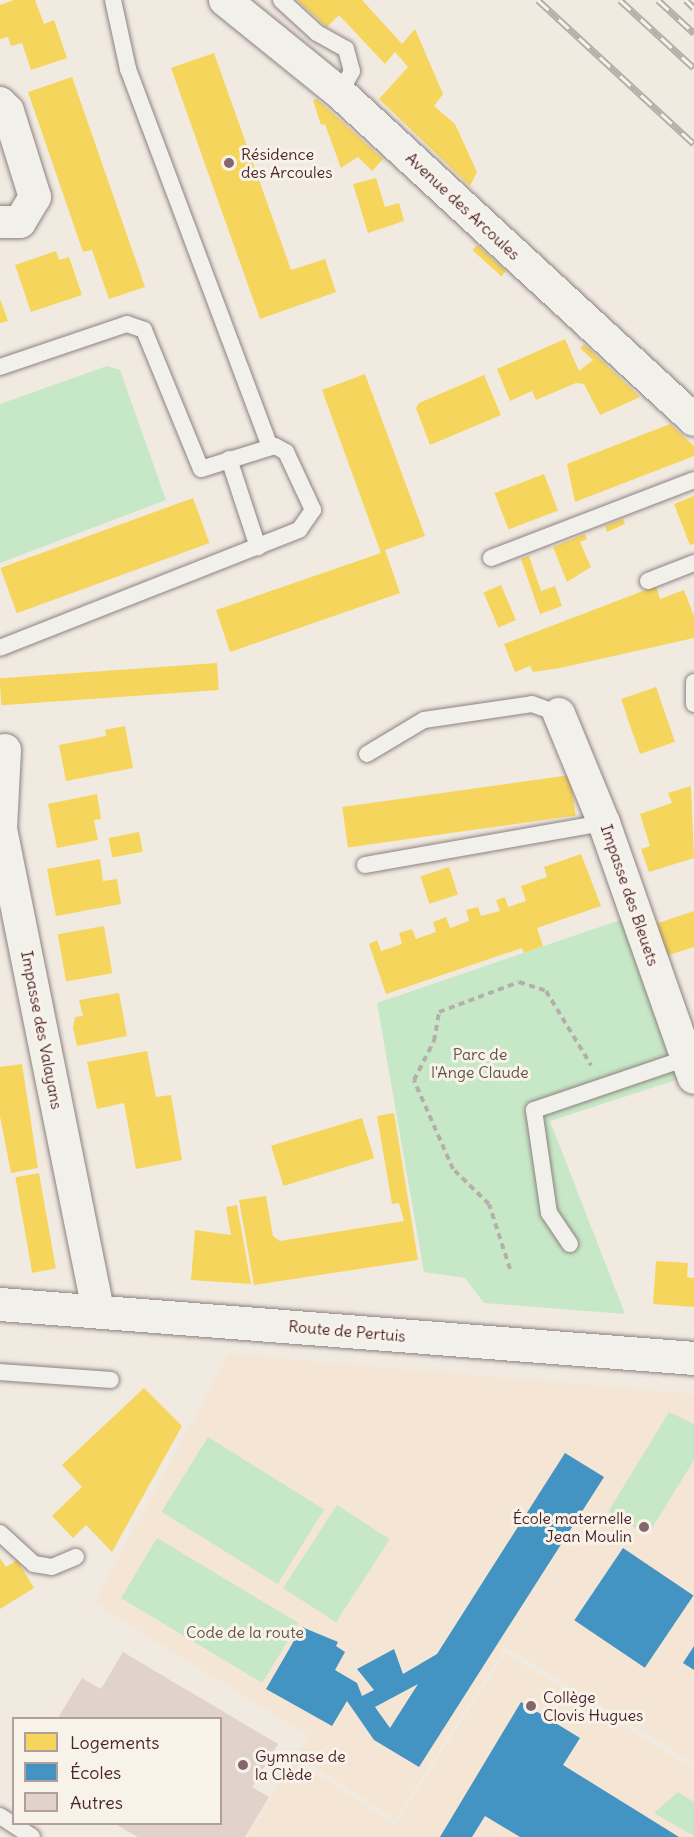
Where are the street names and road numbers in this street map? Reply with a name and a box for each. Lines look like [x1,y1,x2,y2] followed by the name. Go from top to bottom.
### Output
[402,148,524,264] street label: Avenue des Arcoules
[597,822,663,968] street label: Impasse des Bleuets
[17,949,67,1111] street label: Impasse des Valayans
[288,1316,406,1346] street label: Route de Pertuis

